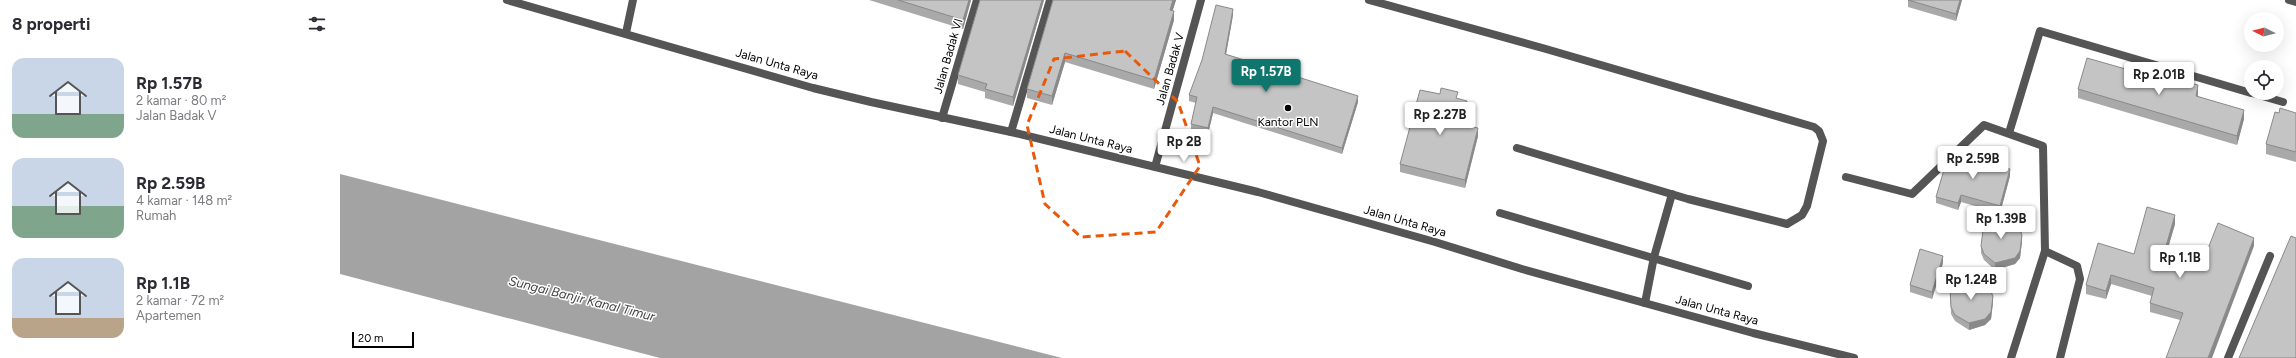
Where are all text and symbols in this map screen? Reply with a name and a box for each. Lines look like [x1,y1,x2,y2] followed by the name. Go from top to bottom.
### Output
[2244,12,2284,52] north arrow
[2244,12,2284,100] map controls
[306,13,328,35] icon: filters
[12,14,90,34] text: 8 properti
[931,17,965,95] street label: Jalan Badak VI
[1153,31,1187,107] street label: Jalan Badak V
[734,46,820,82] street label: Jalan Unta Raya
[1225,59,1307,93] pin: Rp 1.57B
[2244,60,2284,100] button: locate
[2118,62,2200,96] pin: Rp 2.01B
[1241,64,1291,79] text: Rp 1.57B
[2133,67,2185,82] text: Rp 2.01B
[136,73,202,93] text: Rp 1.57B
[44,74,92,122] icon: home
[136,93,226,108] text: 2 kamar · 80 m²
[1399,102,1481,136] pin: Rp 2.27B
[1283,103,1293,113] marker: Kantor PLN
[1414,107,1466,122] text: Rp 2.27B
[136,108,217,123] text: Jalan Badak V
[1258,115,1319,129] place label: Kantor PLN
[1048,122,1134,156] street label: Jalan Unta Raya
[1156,129,1212,163] pin: Rp 2B
[1167,134,1201,149] text: Rp 2B
[1932,146,2014,180] pin: Rp 2.59B
[1946,151,2000,166] text: Rp 2.59B
[136,173,205,193] text: Rp 2.59B
[44,174,92,222] icon: home
[136,193,232,208] text: 4 kamar · 148 m²
[1362,203,1448,239] street label: Jalan Unta Raya
[1960,206,2042,240] pin: Rp 1.39B
[136,208,176,223] text: Rumah
[1976,211,2026,226] text: Rp 1.39B
[2143,245,2217,279] pin: Rp 1.1B
[2159,250,2201,265] text: Rp 1.1B
[1930,267,2012,301] pin: Rp 1.24B
[1945,272,1997,287] text: Rp 1.24B
[136,273,190,293] text: Rp 1.1B
[507,273,657,324] water label: Sungai Banjir Kanal Timur
[44,274,92,322] icon: home
[1674,292,1760,328] street label: Jalan Unta Raya
[136,293,224,308] text: 2 kamar · 72 m²
[136,308,201,323] text: Apartemen
[352,330,414,349] scale bar
[358,332,383,345] text: 20 m

